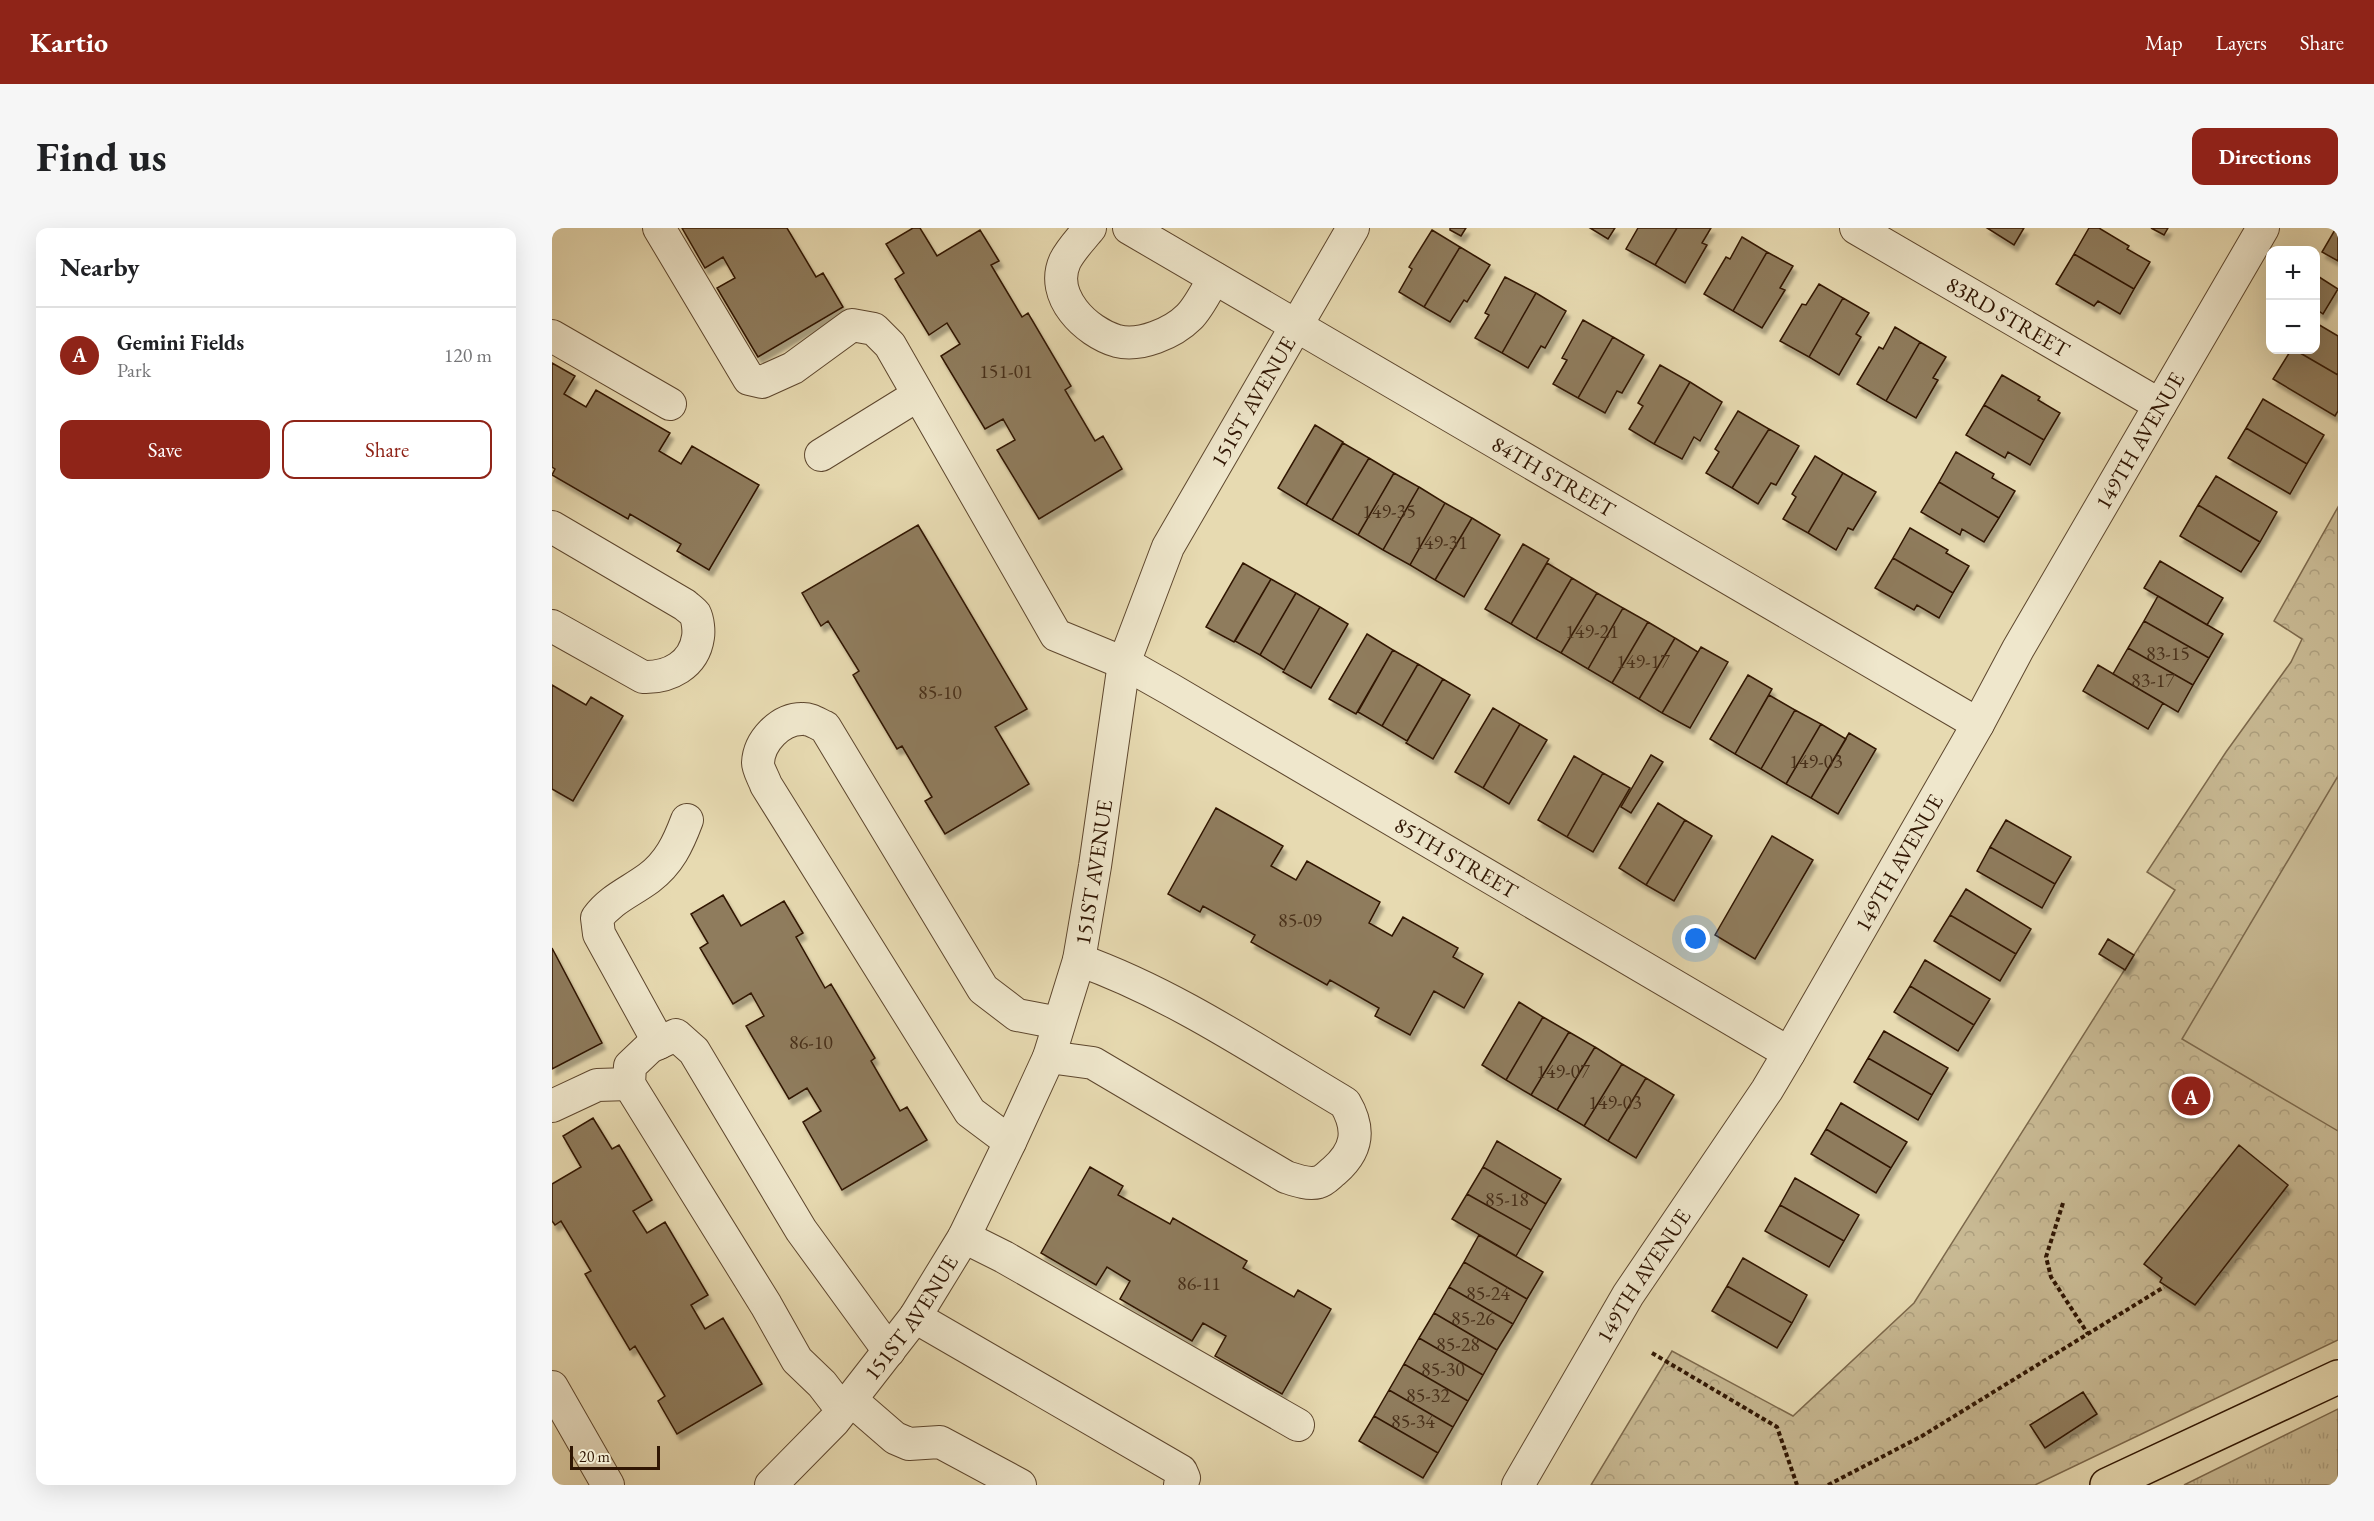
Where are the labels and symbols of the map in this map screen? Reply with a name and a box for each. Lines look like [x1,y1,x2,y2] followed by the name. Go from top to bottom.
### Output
[1941,270,2075,364] street label: 83RD STREET
[1204,331,1302,472] street label: 151ST AVENUE
[979,358,1033,384] house number: 151-01
[2089,367,2191,515] street label: 149TH AVENUE
[1487,429,1621,524] street label: 84TH STREET
[1362,498,1416,524] house number: 149-35
[1414,529,1468,555] house number: 149-31
[1565,618,1619,644] house number: 149-21
[2146,640,2190,666] house number: 83-15
[1616,648,1670,674] house number: 149-17
[2131,667,2175,693] house number: 83-17
[918,679,962,705] house number: 85-10
[1789,748,1843,774] house number: 149-03
[1848,789,1950,937] street label: 149TH AVENUE
[1068,798,1119,947] street label: 151ST AVENUE
[1389,810,1523,906] street label: 85TH STREET
[1278,907,1322,933] house number: 85-09
[1681,924,1710,953] your location
[789,1029,833,1055] house number: 86-10
[1536,1058,1590,1084] house number: 149-07
[2172,1074,2210,1118] pin: A
[1588,1089,1642,1115] house number: 149-03
[1485,1186,1529,1212] house number: 85-18
[1590,1203,1697,1348] street label: 149TH AVENUE
[857,1249,965,1386] street label: 151ST AVENUE
[1177,1270,1221,1296] house number: 86-11
[1466,1280,1510,1306] house number: 85-24
[1451,1305,1495,1331] house number: 85-26
[1436,1331,1480,1357] house number: 85-28
[1421,1356,1465,1382] house number: 85-30
[1406,1382,1450,1408] house number: 85-32
[1391,1408,1435,1434] house number: 85-34
[570,1443,660,1470] scale bar

